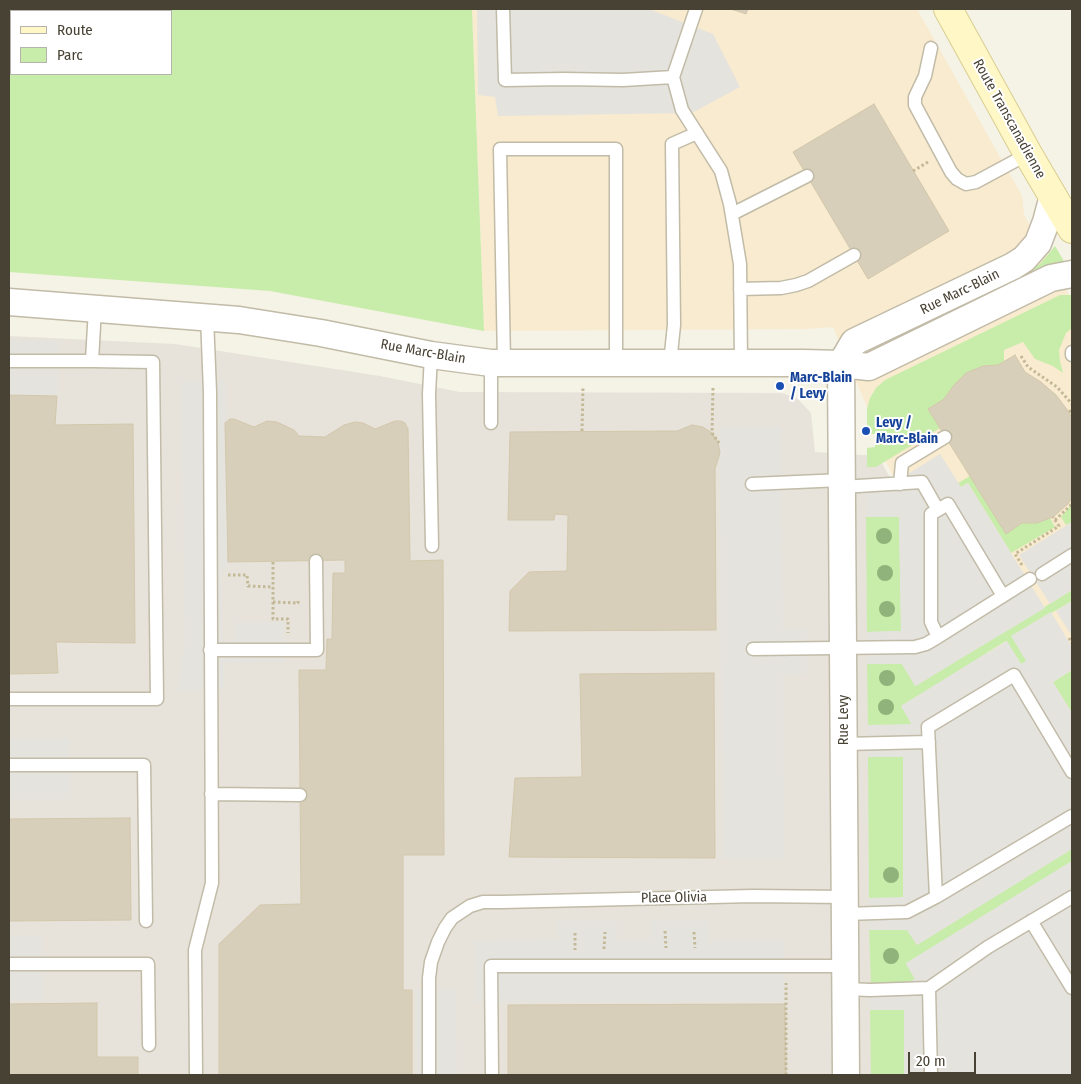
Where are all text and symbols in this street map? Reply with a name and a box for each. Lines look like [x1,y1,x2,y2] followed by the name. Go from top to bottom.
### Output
[10,10,172,75] legend
[57,21,93,39] text: Route
[57,46,83,64] text: Parc
[969,56,1049,182] street label: Route Transcanadienne
[918,266,1002,318] street label: Rue Marc-Blain
[379,336,467,368] street label: Rue Marc-Blain
[790,370,852,402] place label: Marc-Blain / Levy
[774,380,786,392] marker: Marc-Blain / Levy
[876,415,938,448] place label: Levy / Marc-Blain
[860,425,872,437] marker: Levy / Marc-Blain
[836,695,852,745] street label: Rue Levy
[641,889,707,907] street label: Place Olivia
[911,1042,978,1074] scale bar
[916,1052,946,1070] text: 20 m

